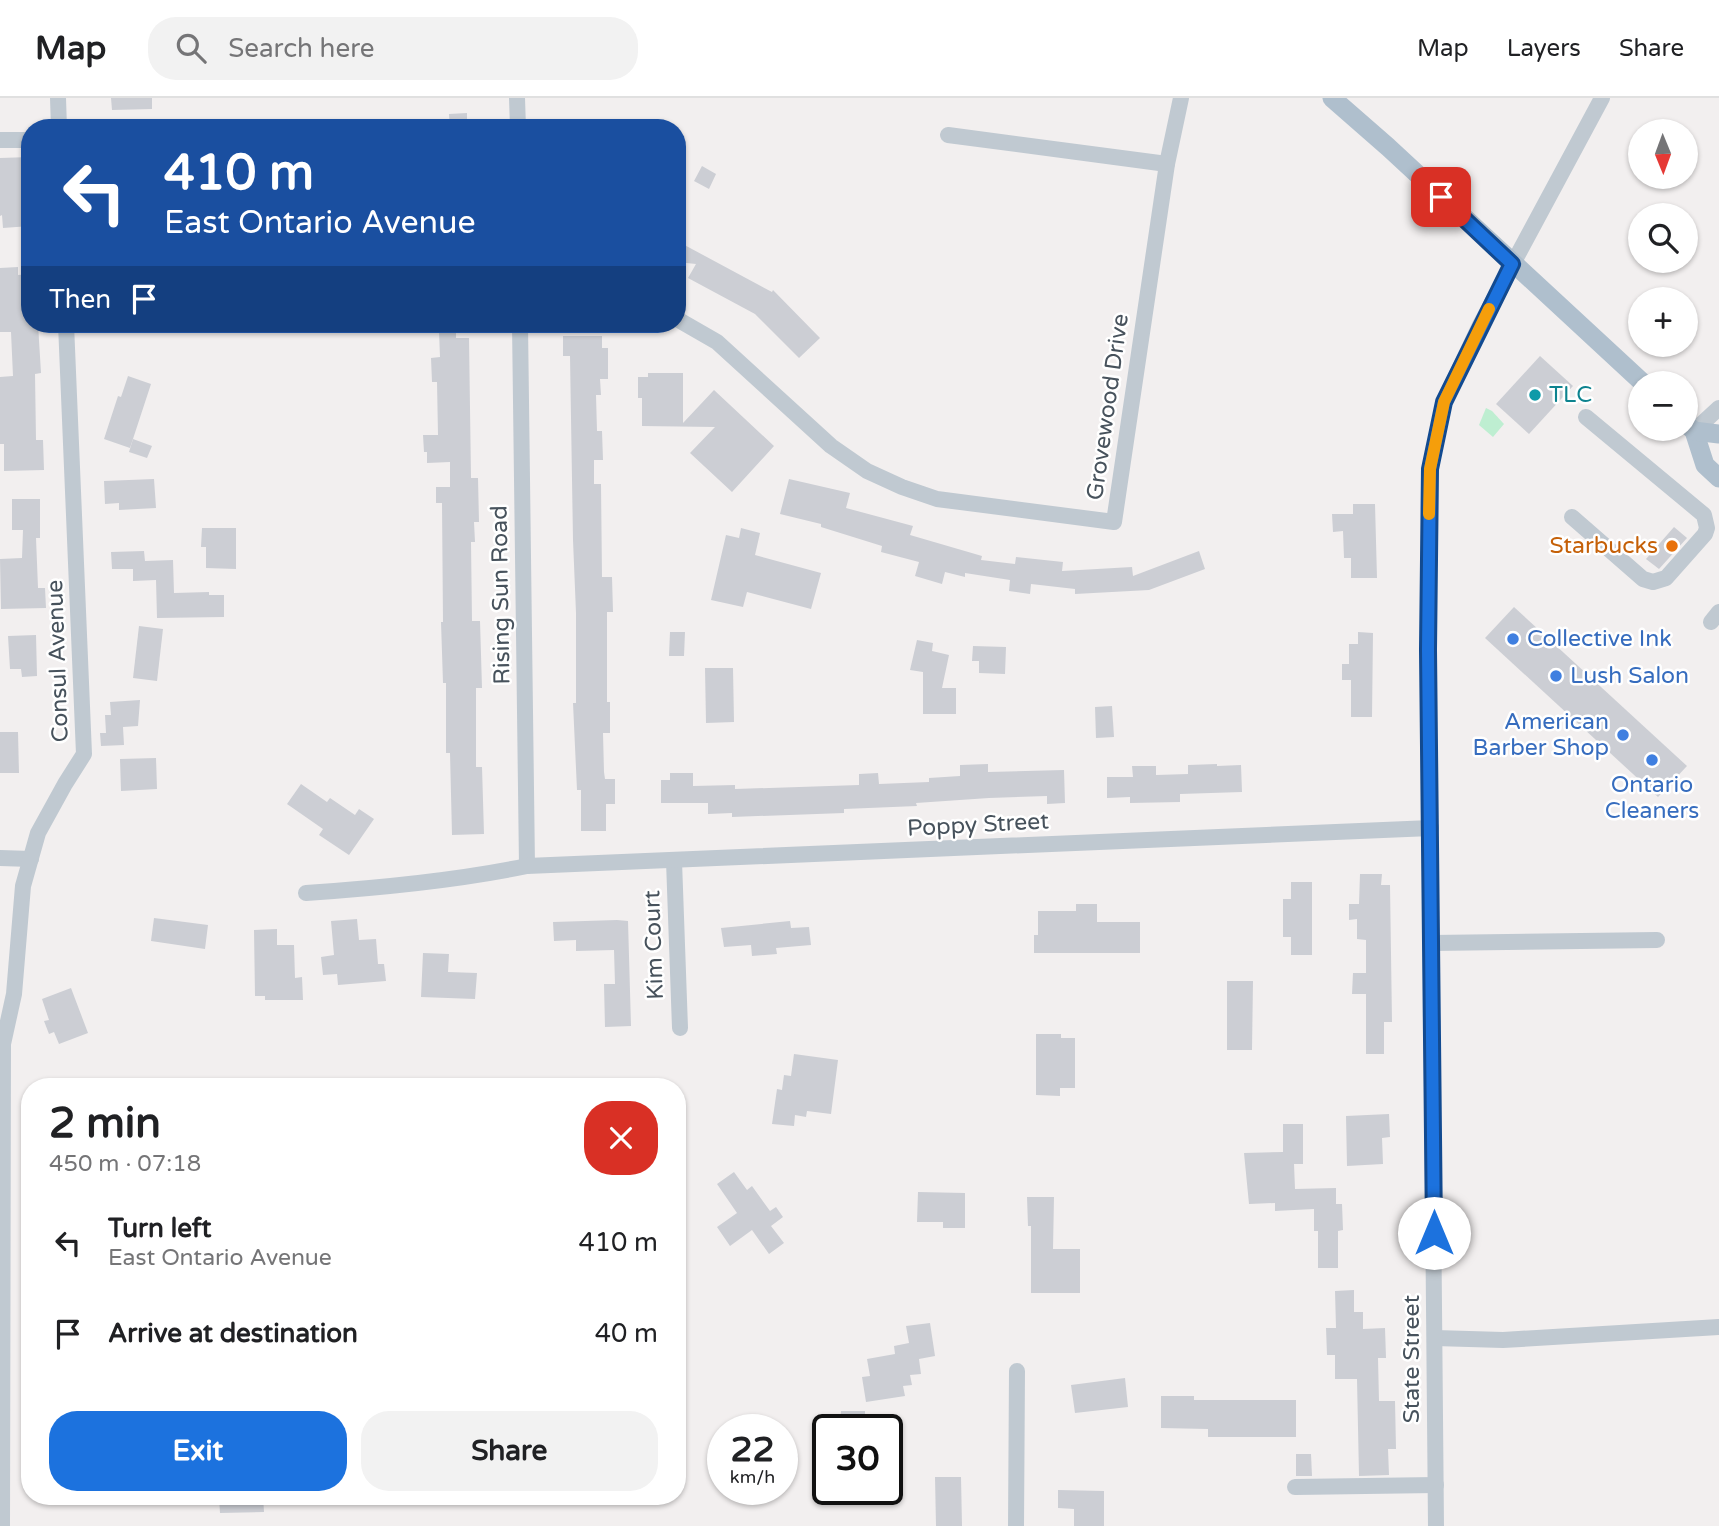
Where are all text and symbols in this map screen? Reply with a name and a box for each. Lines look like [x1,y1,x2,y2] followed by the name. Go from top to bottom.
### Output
[148,17,638,80] search box
[35,29,106,68] text: Map
[172,29,210,67] icon: search
[228,33,374,64] text: Search here
[1417,34,1469,63] text: Map
[1507,34,1581,63] text: Layers
[1619,34,1684,63] text: Share
[1628,119,1698,189] north arrow
[1628,119,1698,441] map controls
[164,144,314,203] text: 410 m
[49,147,140,238] icon: left
[1411,167,1471,227] pin
[1422,178,1460,216] icon: arrive
[1628,203,1698,273] button: search
[164,204,476,242] text: East Ontario Avenue
[125,280,163,318] icon: arrive
[49,284,111,315] text: Then
[1628,287,1698,357] button: +
[1081,312,1135,502] street label: Grovewood Drive
[1628,371,1698,441] button: −
[1549,381,1592,409] place label: TLC
[1527,387,1543,403] marker: TLC
[485,505,517,685] street label: Rising Sun Road
[1550,532,1658,560] place label: Starbucks
[1664,538,1680,554] marker: Starbucks
[41,579,75,743] street label: Consul Avenue
[1527,625,1672,653] place label: Collective Ink
[1505,631,1521,647] marker: Collective Ink
[1570,662,1689,690] place label: Lush Salon
[1548,668,1564,684] marker: Lush Salon
[1473,708,1609,762] place label: American Barber Shop
[1615,727,1631,743] marker: American Barber Shop
[1644,752,1660,768] marker: Ontario Cleaners
[1605,771,1699,825] place label: Ontario Cleaners
[906,807,1050,843] street label: Poppy Street
[638,890,670,1000] street label: Kim Court
[49,1098,161,1149] text: 2 min
[584,1101,658,1175] button: close
[49,1150,201,1178] text: 450 m · 07:18
[1397,1196,1471,1270] position arrow
[108,1213,211,1244] text: Turn left
[49,1224,87,1262] icon: left
[578,1227,658,1258] text: 410 m
[108,1244,332,1272] text: East Ontario Avenue
[1398,1295,1426,1423] street label: State Street
[49,1315,87,1353] icon: arrive
[108,1318,358,1349] text: Arrive at destination
[595,1318,658,1349] text: 40 m
[49,1411,347,1491] button: Exit
[361,1411,658,1491] button: Share
[812,1414,903,1505] speed limit sign: 30
[731,1429,774,1471] text: 22
[730,1466,775,1488] text: km/h

